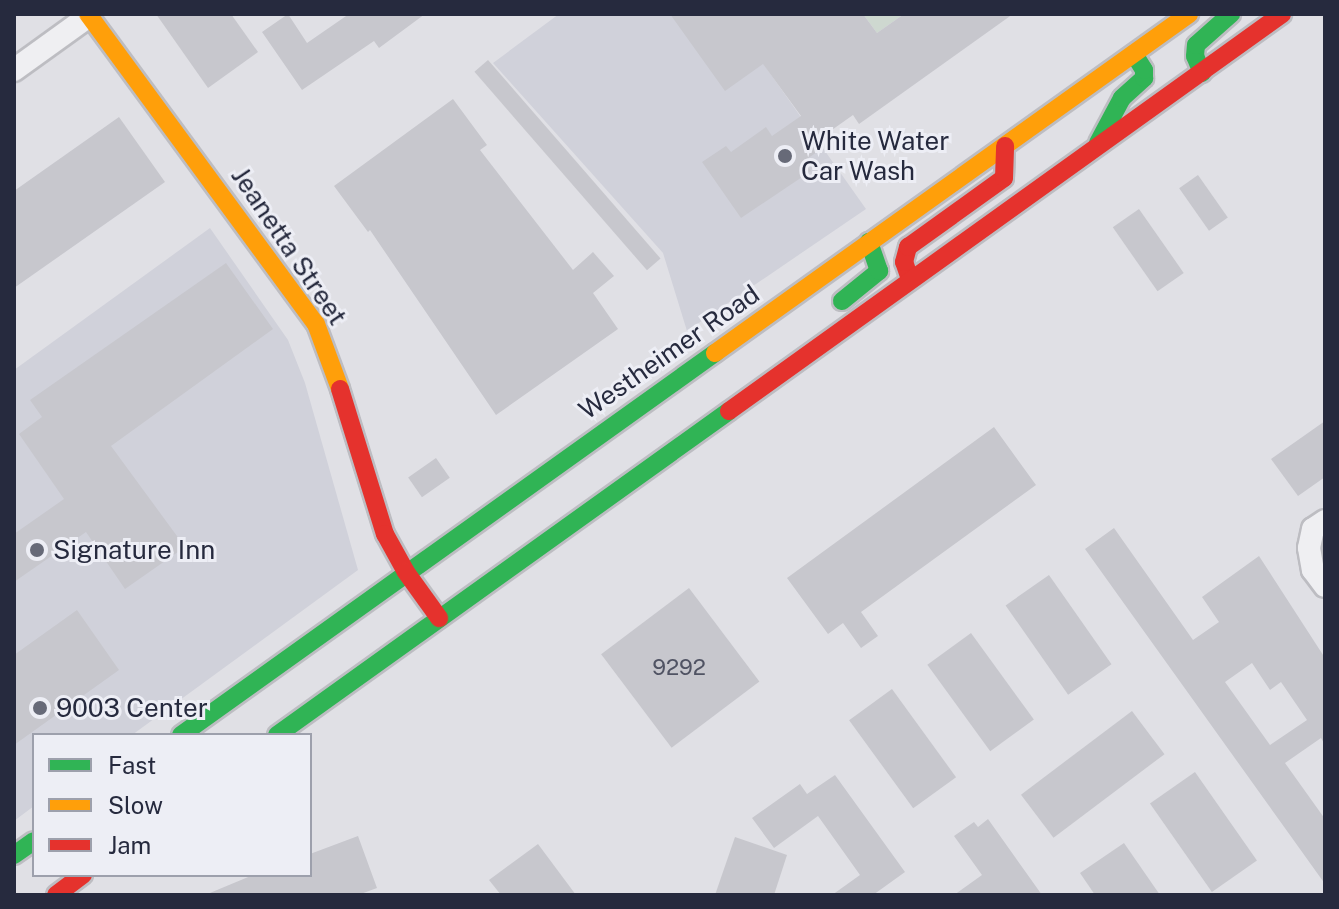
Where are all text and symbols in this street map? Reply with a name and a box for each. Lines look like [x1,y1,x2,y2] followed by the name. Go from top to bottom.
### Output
[801,125,950,186] place label: White Water Car Wash
[776,147,794,165] marker: White Water Car Wash
[225,161,353,331] street label: Jeanetta Street
[573,278,765,426] street label: Westheimer Road
[53,534,215,566] place label: Signature Inn
[28,541,46,559] marker: Signature Inn
[652,655,706,681] house number: 9292
[56,692,208,724] place label: 9003 Center
[31,699,49,717] marker: 9003 Center
[32,733,312,877] legend
[108,751,156,779] text: Fast
[108,791,163,819] text: Slow
[108,831,151,859] text: Jam

